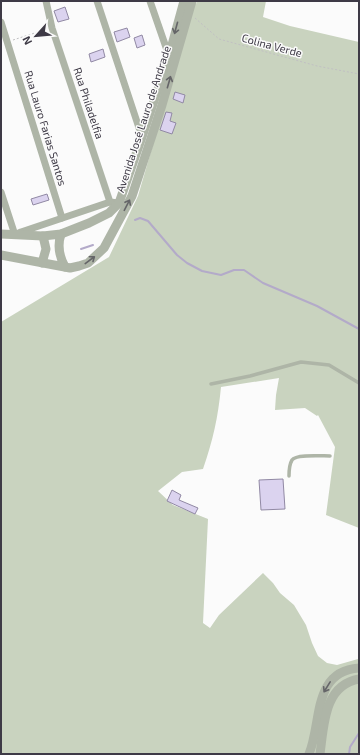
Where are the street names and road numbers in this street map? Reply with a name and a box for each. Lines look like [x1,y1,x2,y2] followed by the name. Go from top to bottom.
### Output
[240,31,304,59] street label: Colina Verde
[113,44,173,194] street label: Avenida José Lauro de Andrade
[71,66,107,140] street label: Rua Philadelfia
[22,69,70,188] street label: Rua Lauro Farias Santos

